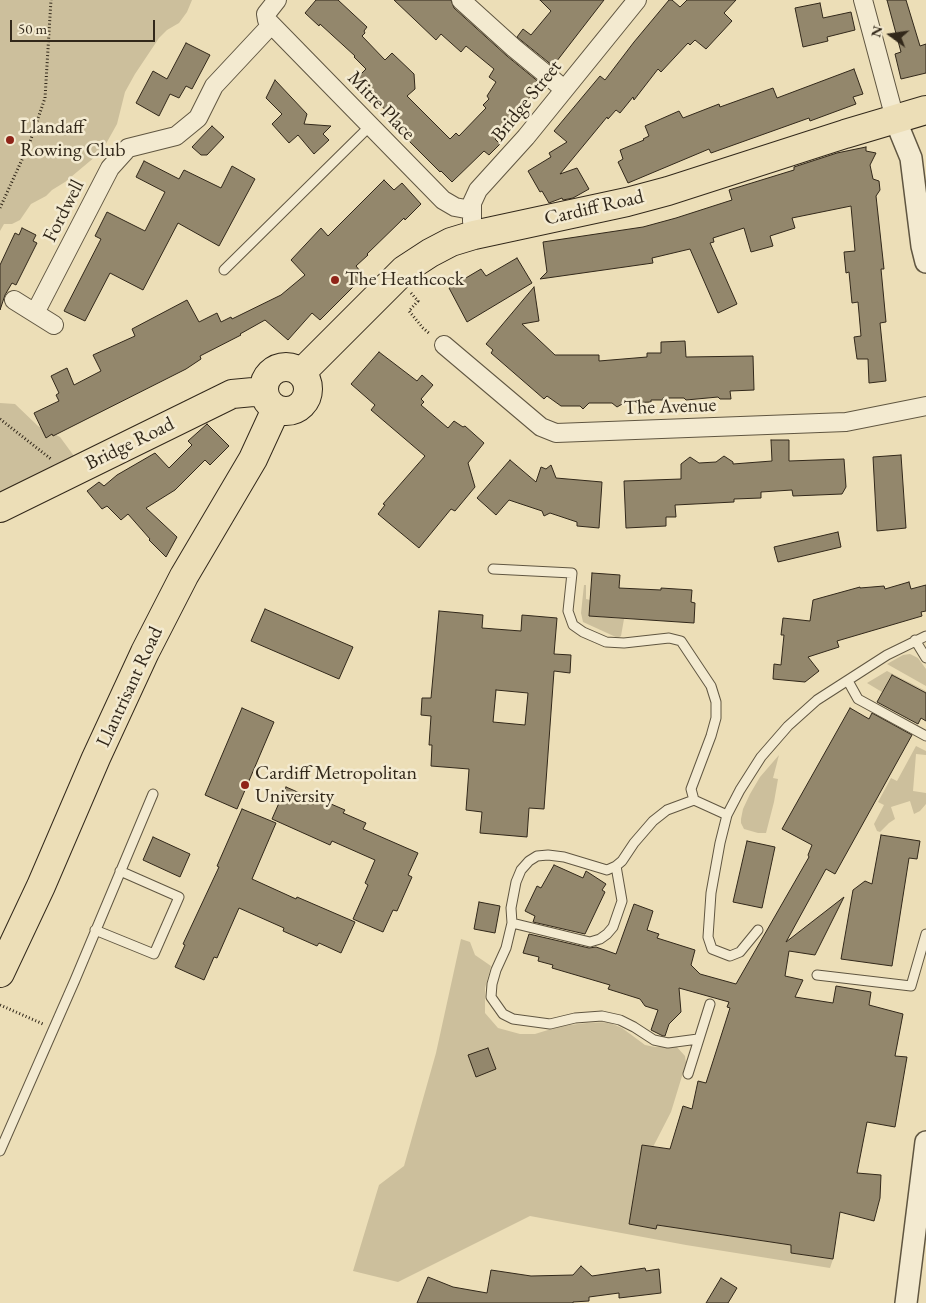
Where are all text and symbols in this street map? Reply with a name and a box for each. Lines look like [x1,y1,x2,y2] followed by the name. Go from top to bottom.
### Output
[12,10,158,42] scale bar
[866,10,916,60] north arrow
[18,19,47,38] text: 50 m
[866,24,887,39] text: N
[487,55,567,147] street label: Bridge Street
[342,66,420,146] street label: Mitre Place
[20,116,126,163] place label: Llandaff Rowing Club
[4,134,16,146] marker: Llandaff Rowing Club
[38,176,90,246] street label: Fordwell
[542,185,646,231] street label: Cardiff Road
[345,268,464,292] place label: The Heathcock
[329,274,341,286] marker: The Heathcock
[623,393,717,421] street label: The Avenue
[82,412,178,476] street label: Bridge Road
[92,623,168,751] street label: Llantrisant Road
[255,762,417,809] place label: Cardiff Metropolitan University
[239,779,251,791] marker: Cardiff Metropolitan University

